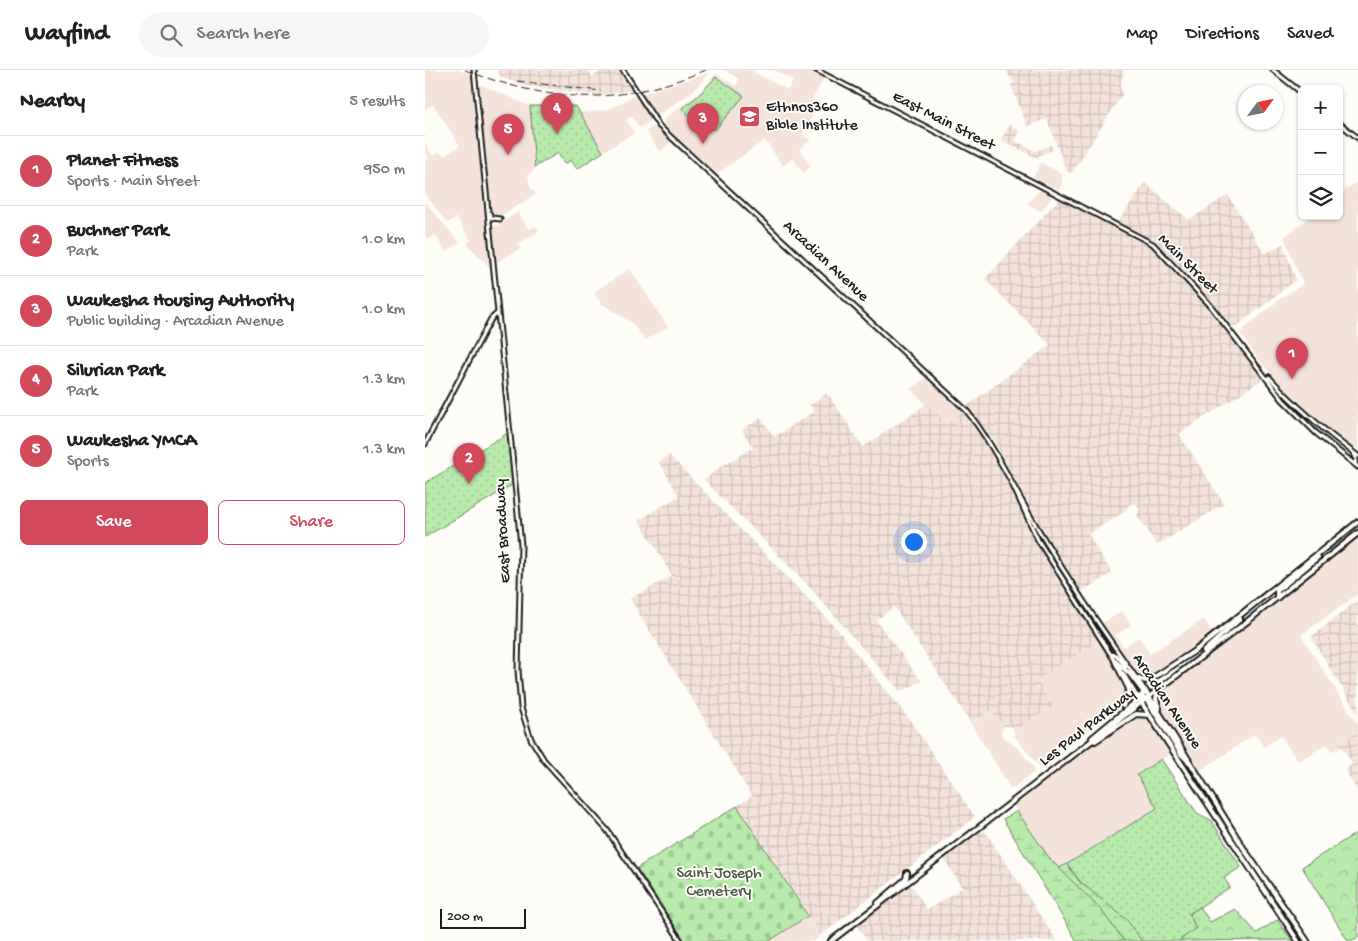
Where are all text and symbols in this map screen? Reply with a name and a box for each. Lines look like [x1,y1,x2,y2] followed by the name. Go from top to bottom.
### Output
[139,12,489,57] search box
[25,20,109,49] text: Wayfind
[157,21,185,49] icon: search
[197,23,290,46] text: Search here
[1126,24,1158,45] text: Map
[1186,24,1259,45] text: Directions
[1287,24,1333,45] text: Saved
[1238,85,1283,130] north arrow
[1298,85,1343,220] map controls
[1298,85,1343,130] button: +
[889,88,999,157] street label: East Main Street
[20,90,85,115] text: Nearby
[350,93,405,112] text: 5 results
[541,93,573,134] pin: 4
[765,99,859,136] place label: Ethnos360 Bible Institute
[687,103,719,144] pin: 3
[738,105,762,129] school or university icon: Ethnos360 Bible Institute
[492,114,524,155] pin: 5
[1298,130,1343,175] button: −
[67,150,178,173] text: Planet Fitness
[33,161,39,180] text: 1
[364,161,405,180] text: 950 m
[67,173,199,192] text: Sports · Main Street
[1298,175,1343,220] button: layers
[778,217,872,307] street label: Arcadian Avenue
[67,220,169,243] text: Buchner Park
[32,231,40,250] text: 2
[362,231,405,250] text: 1.0 km
[1153,231,1222,300] street label: Main Street
[67,243,98,262] text: Park
[67,290,294,313] text: Waukesha Housing Authority
[32,301,40,320] text: 3
[362,301,405,320] text: 1.0 km
[67,313,284,332] text: Public building · Arcadian Avenue
[1276,338,1308,379] pin: 1
[67,360,164,383] text: Silurian Park
[32,371,40,390] text: 4
[363,371,405,390] text: 1.3 km
[67,383,98,402] text: Park
[67,430,197,453] text: Waukesha YMCA
[32,441,40,460] text: 5
[363,441,405,460] text: 1.3 km
[453,443,485,484] pin: 2
[67,453,109,472] text: Sports
[492,478,516,584] street label: East Broadway
[20,500,208,545] button: Save
[218,500,405,545] button: Share
[901,529,927,555] your location
[1127,651,1205,754] street label: Arcadian Avenue
[1036,685,1140,771] street label: Les Paul Parkway
[676,865,762,902] park label: Saint Joseph Cemetery
[440,906,526,929] scale bar
[447,909,483,926] text: 200 m

